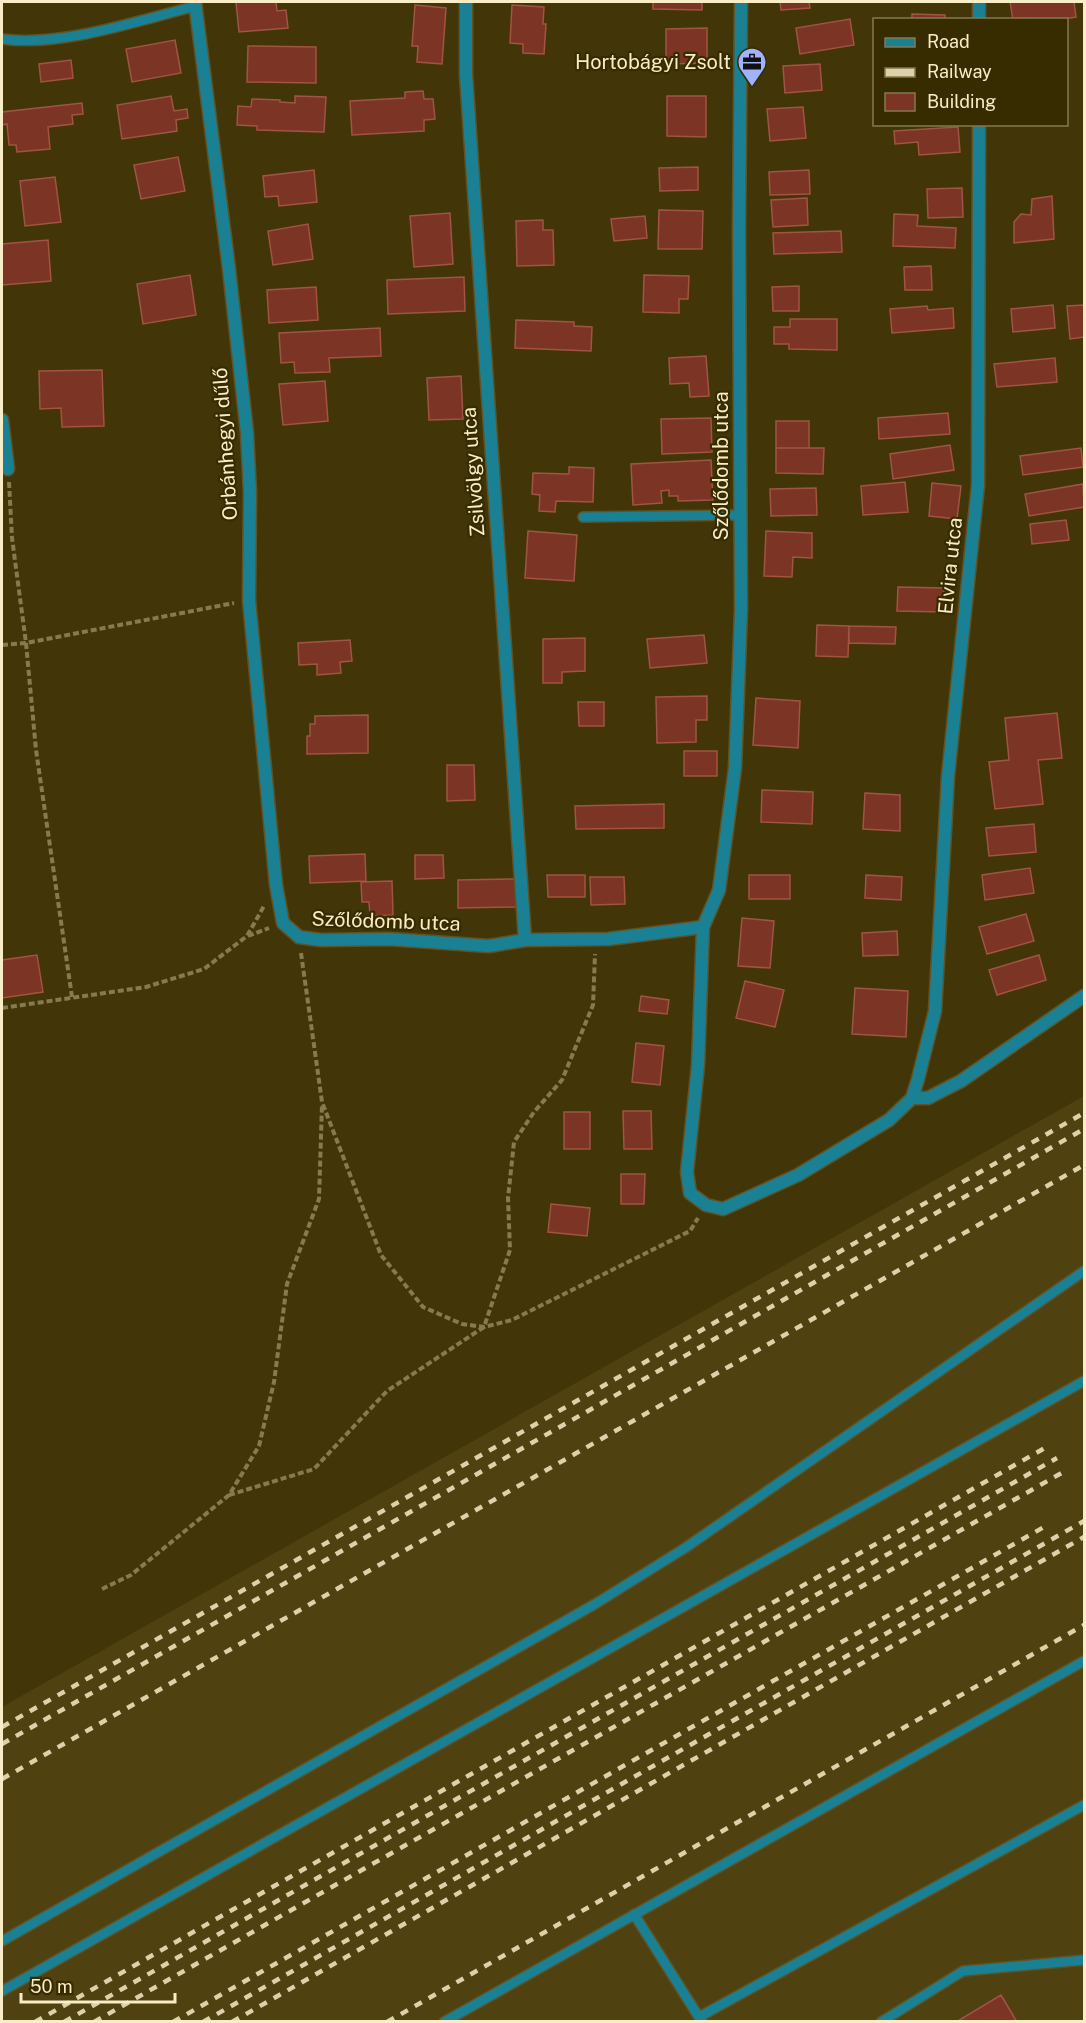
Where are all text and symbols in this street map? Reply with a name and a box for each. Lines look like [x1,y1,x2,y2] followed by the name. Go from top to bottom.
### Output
[873,18,1068,126] legend
[927,31,970,52] text: Road
[736,46,768,88] office icon: Hortobágyi Zsolt
[575,50,731,74] place label: Hortobágyi Zsolt
[927,61,992,82] text: Railway
[927,91,996,112] text: Building
[208,367,242,521] street label: Orbánhegyi dűlő
[709,391,733,541] street label: Szőlődomb utca
[456,406,490,538] street label: Zsilvölgy utca
[933,516,967,616] street label: Elvira utca
[311,906,461,936] street label: Szőlődomb utca
[21,1966,176,2004] scale bar
[30,1976,73,1997] text: 50 m

